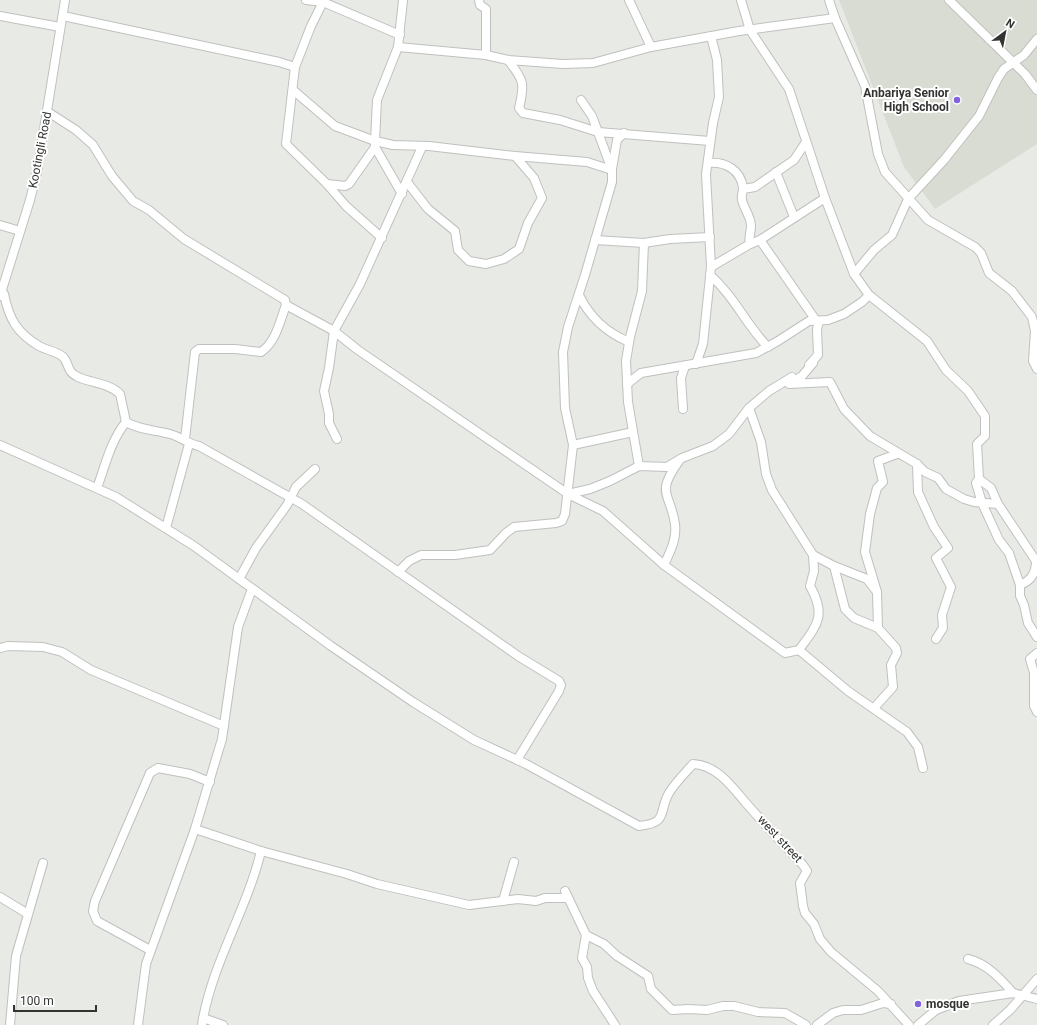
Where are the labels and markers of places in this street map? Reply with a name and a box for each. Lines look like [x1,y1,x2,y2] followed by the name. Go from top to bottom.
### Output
[863,86,950,114] place label: Anbariya Senior High School
[952,95,962,105] marker: Anbariya Senior High School
[926,997,970,1011] place label: mosque
[913,999,923,1009] marker: mosque

